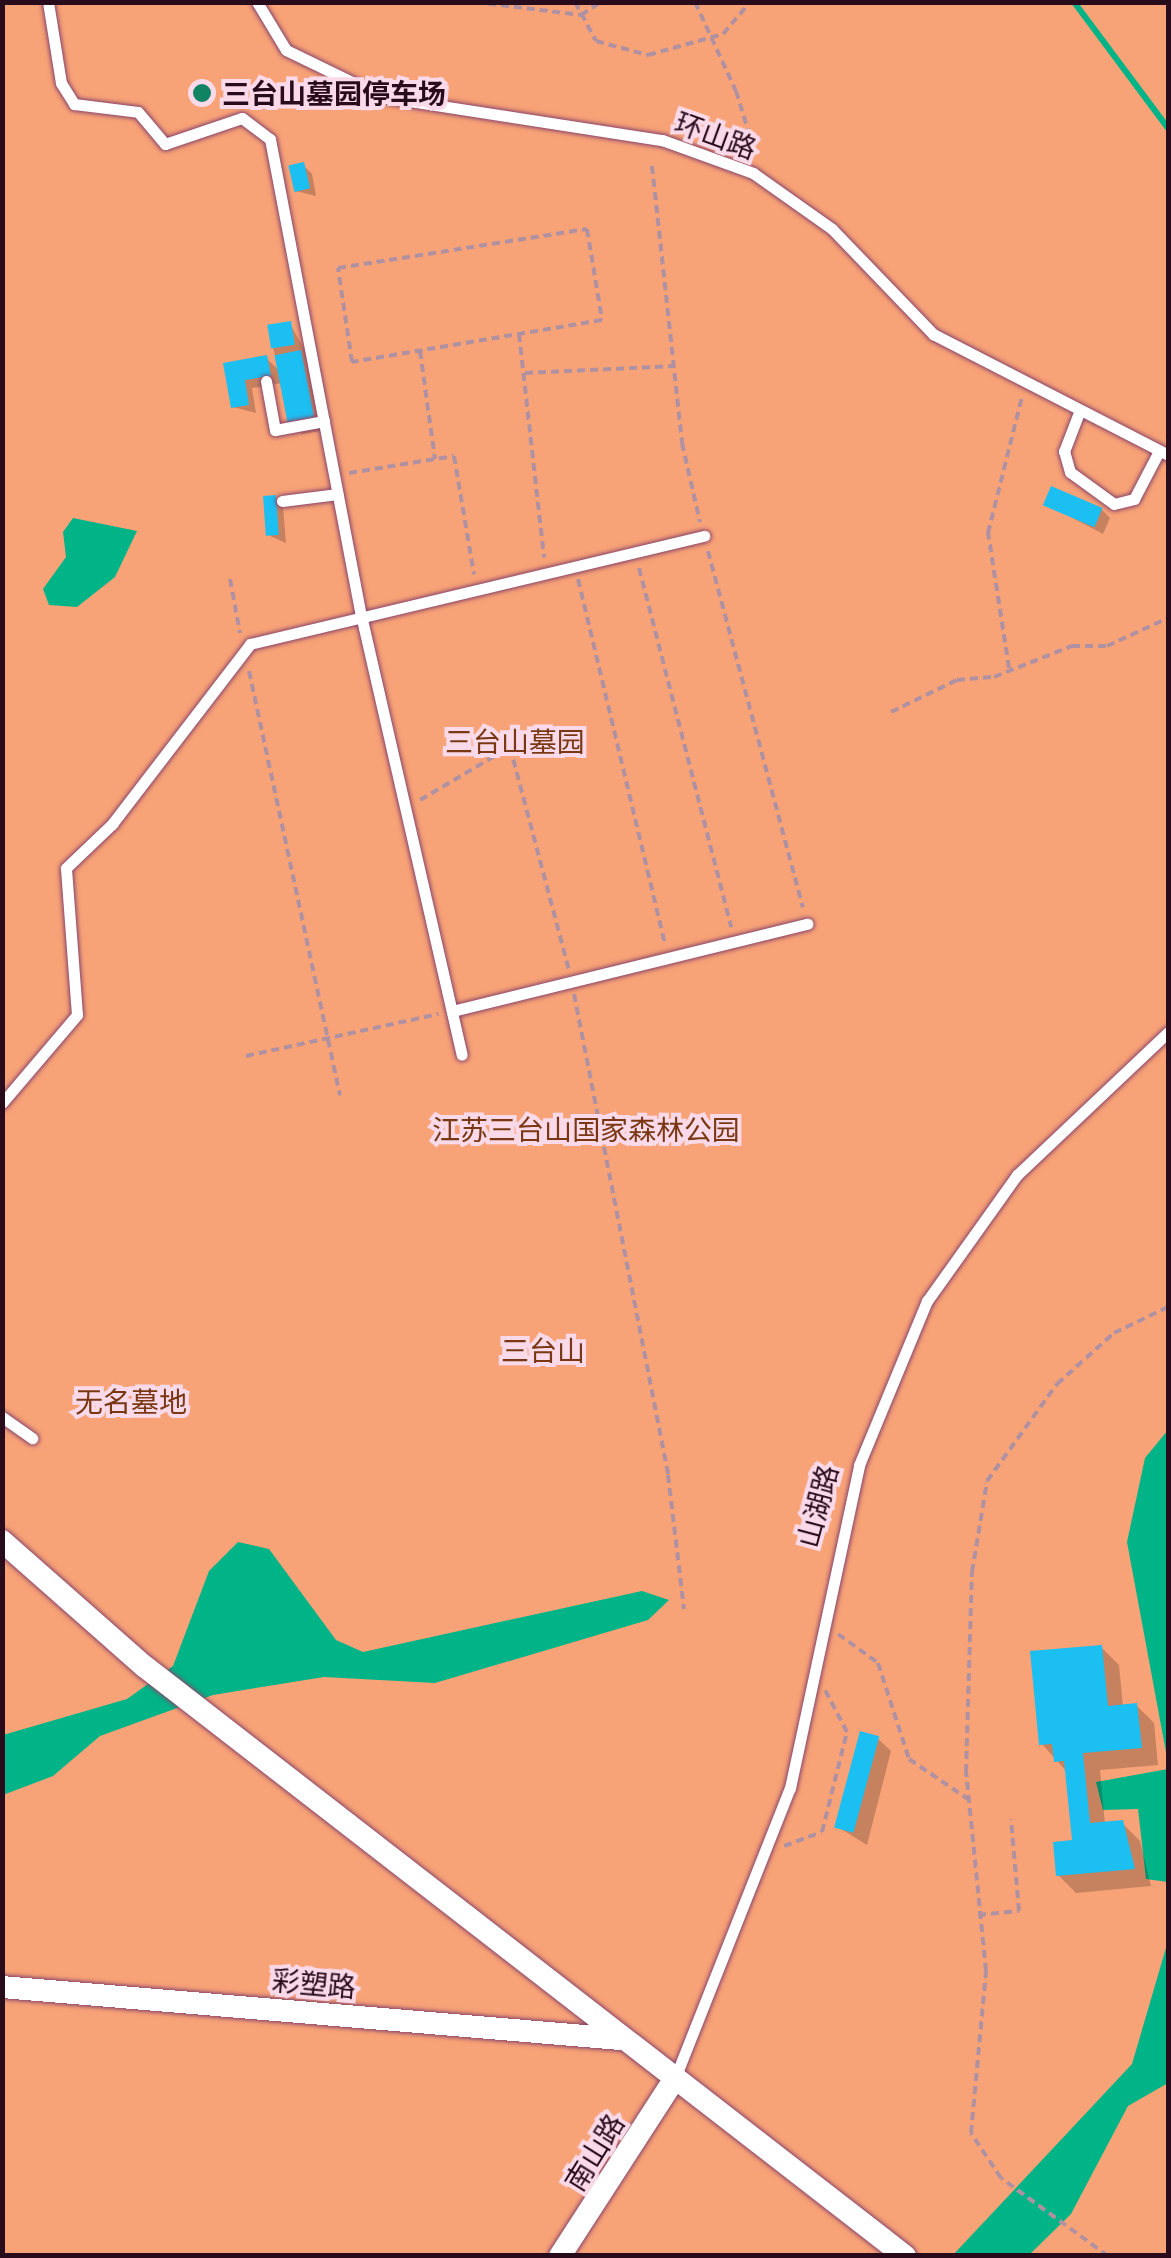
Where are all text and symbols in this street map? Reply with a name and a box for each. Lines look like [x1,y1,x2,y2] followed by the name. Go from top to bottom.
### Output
[222,76,446,110] place label: 三台山墓园停车场
[191,82,213,104] marker: 三台山墓园停车场
[671,105,761,165] street label: 环山路
[445,724,585,758] park label: 三台山墓园
[432,1112,740,1146] park label: 江苏三台山国家森林公园
[501,1333,585,1367] park label: 三台山
[75,1384,187,1418] park label: 无名墓地
[790,1461,844,1551] street label: 山湖路
[271,1963,357,2003] street label: 彩塑路
[557,2107,631,2197] street label: 南山路

